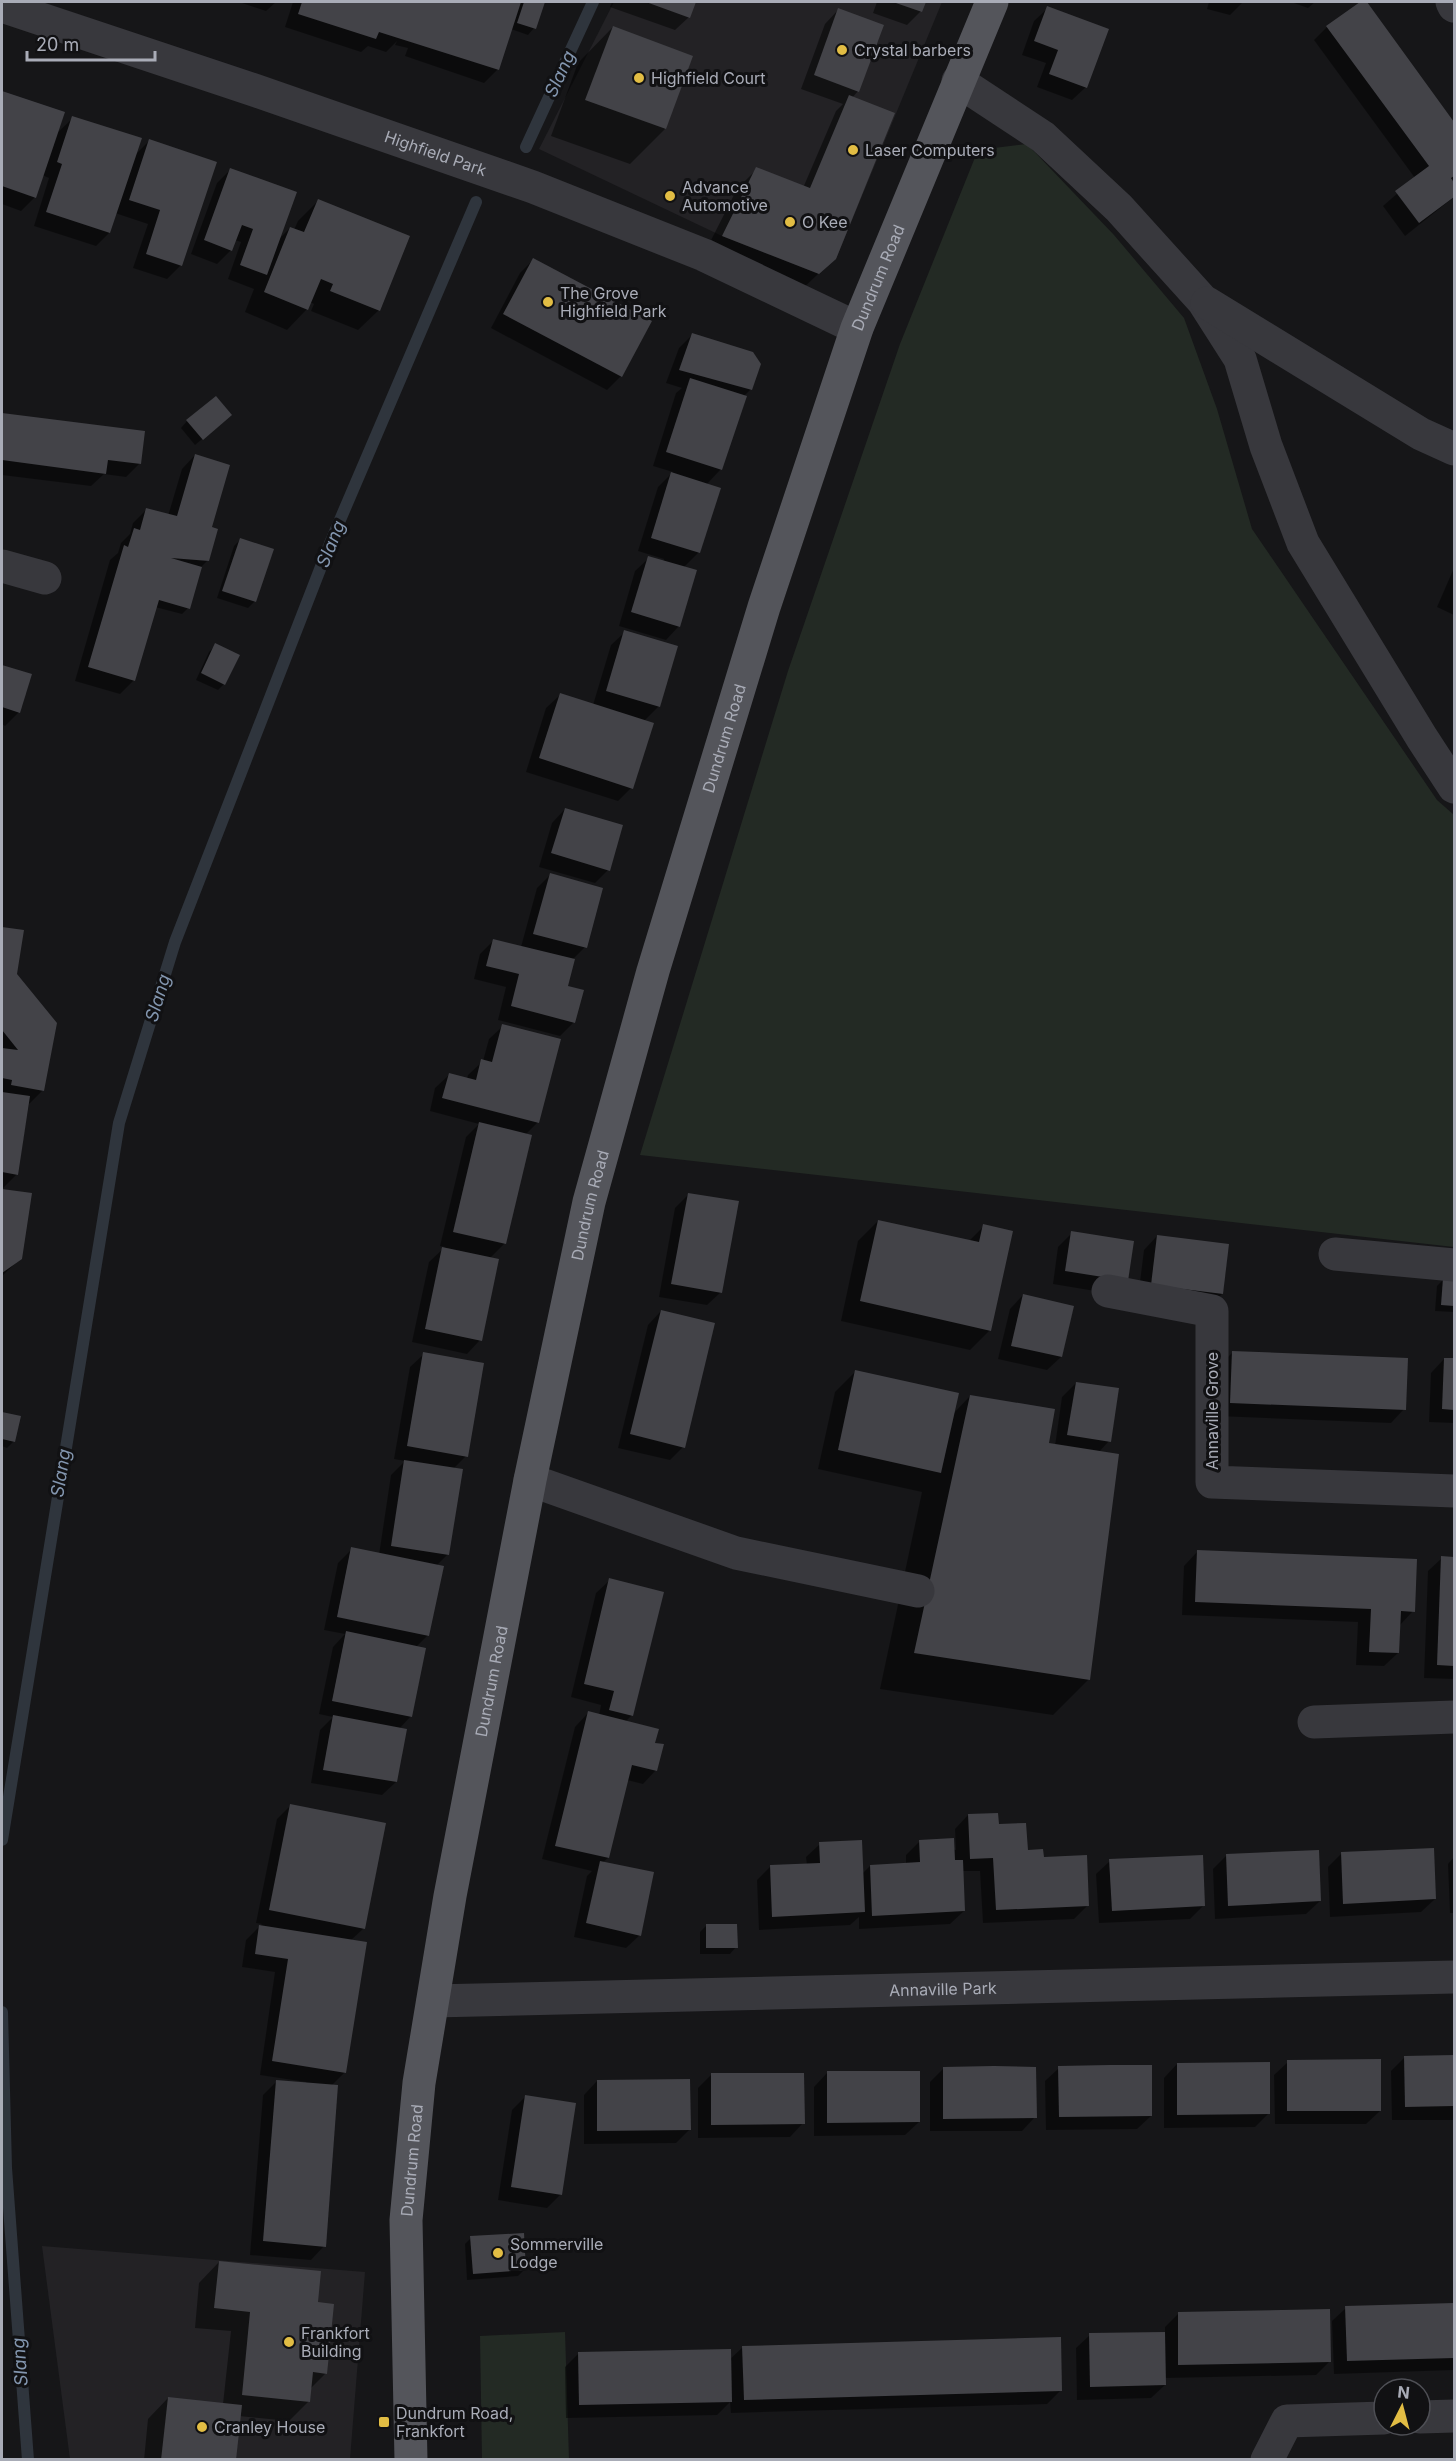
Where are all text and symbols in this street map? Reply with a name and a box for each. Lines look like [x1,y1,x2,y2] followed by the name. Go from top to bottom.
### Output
[27,24,154,62] scale bar
[36,34,79,55] text: 20 m
[854,40,971,60] place label: Crystal barbers
[835,43,849,57] marker: Crystal barbers
[540,47,579,100] water label: Slang
[651,68,766,88] place label: Highfield Court
[632,71,646,85] marker: Highfield Court
[382,126,490,180] street label: Highfield Park
[865,140,995,160] place label: Laser Computers
[846,143,860,157] marker: Laser Computers
[682,177,768,215] place label: Advance Automotive
[663,189,677,203] marker: Advance Automotive
[802,212,848,232] place label: O Kee
[783,215,797,229] marker: O Kee
[847,222,909,334] street label: Dundrum Road
[560,283,667,321] place label: The Grove Highfield Park
[541,295,555,309] marker: The Grove Highfield Park
[312,517,349,570] water label: Slang
[698,681,750,795] street label: Dundrum Road
[140,972,175,1024] water label: Slang
[567,1148,613,1262] street label: Dundrum Road
[1202,1352,1222,1470] street label: Annaville Grove
[46,1447,75,1499] water label: Slang
[471,1624,512,1738] street label: Dundrum Road
[889,1978,997,2000] street label: Annaville Park
[396,2103,427,2217] street label: Dundrum Road
[510,2234,603,2272] place label: Sommerville Lodge
[491,2246,505,2260] marker: Sommerville Lodge
[301,2323,370,2361] place label: Frankfort Building
[282,2335,296,2349] marker: Frankfort Building
[7,2337,32,2387] water label: Slang
[1372,2377,1432,2437] north arrow
[1396,2381,1411,2403] text: N
[396,2403,513,2441] place label: Dundrum Road, Frankfort
[377,2415,391,2429] marker: Dundrum Road, Frankfort
[214,2417,325,2437] place label: Cranley House
[195,2420,209,2434] marker: Cranley House

